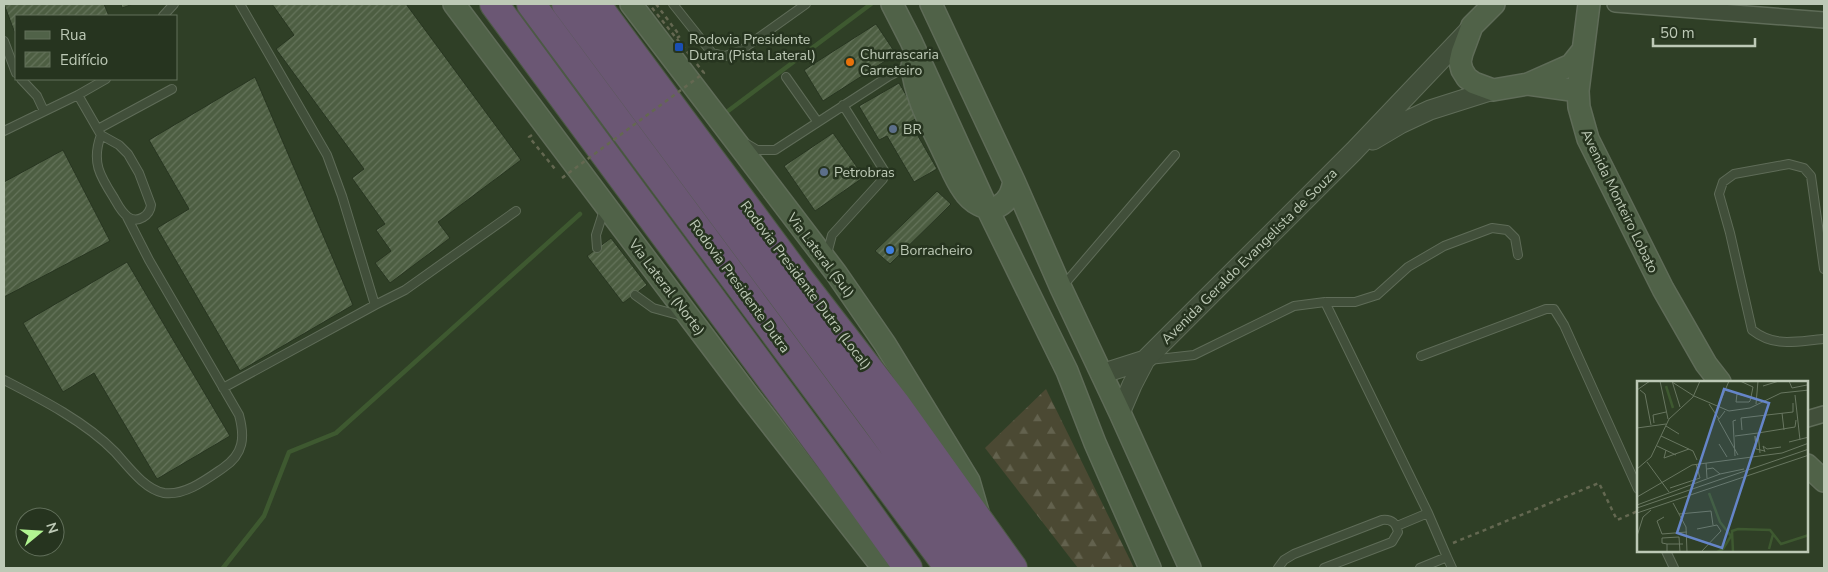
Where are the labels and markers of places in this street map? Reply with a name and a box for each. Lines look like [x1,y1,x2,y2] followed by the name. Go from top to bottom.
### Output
[689,30,816,65] place label: Rodovia Presidente Dutra (Pista Lateral)
[673,41,685,53] marker: Rodovia Presidente Dutra (Pista Lateral)
[860,45,939,80] place label: Churrascaria Carreteiro
[844,56,856,68] marker: Churrascaria Carreteiro
[903,120,922,139] place label: BR
[887,123,899,135] marker: BR
[834,163,895,182] place label: Petrobras
[818,166,830,178] marker: Petrobras
[900,241,973,260] place label: Borracheiro
[884,244,896,256] marker: Borracheiro

